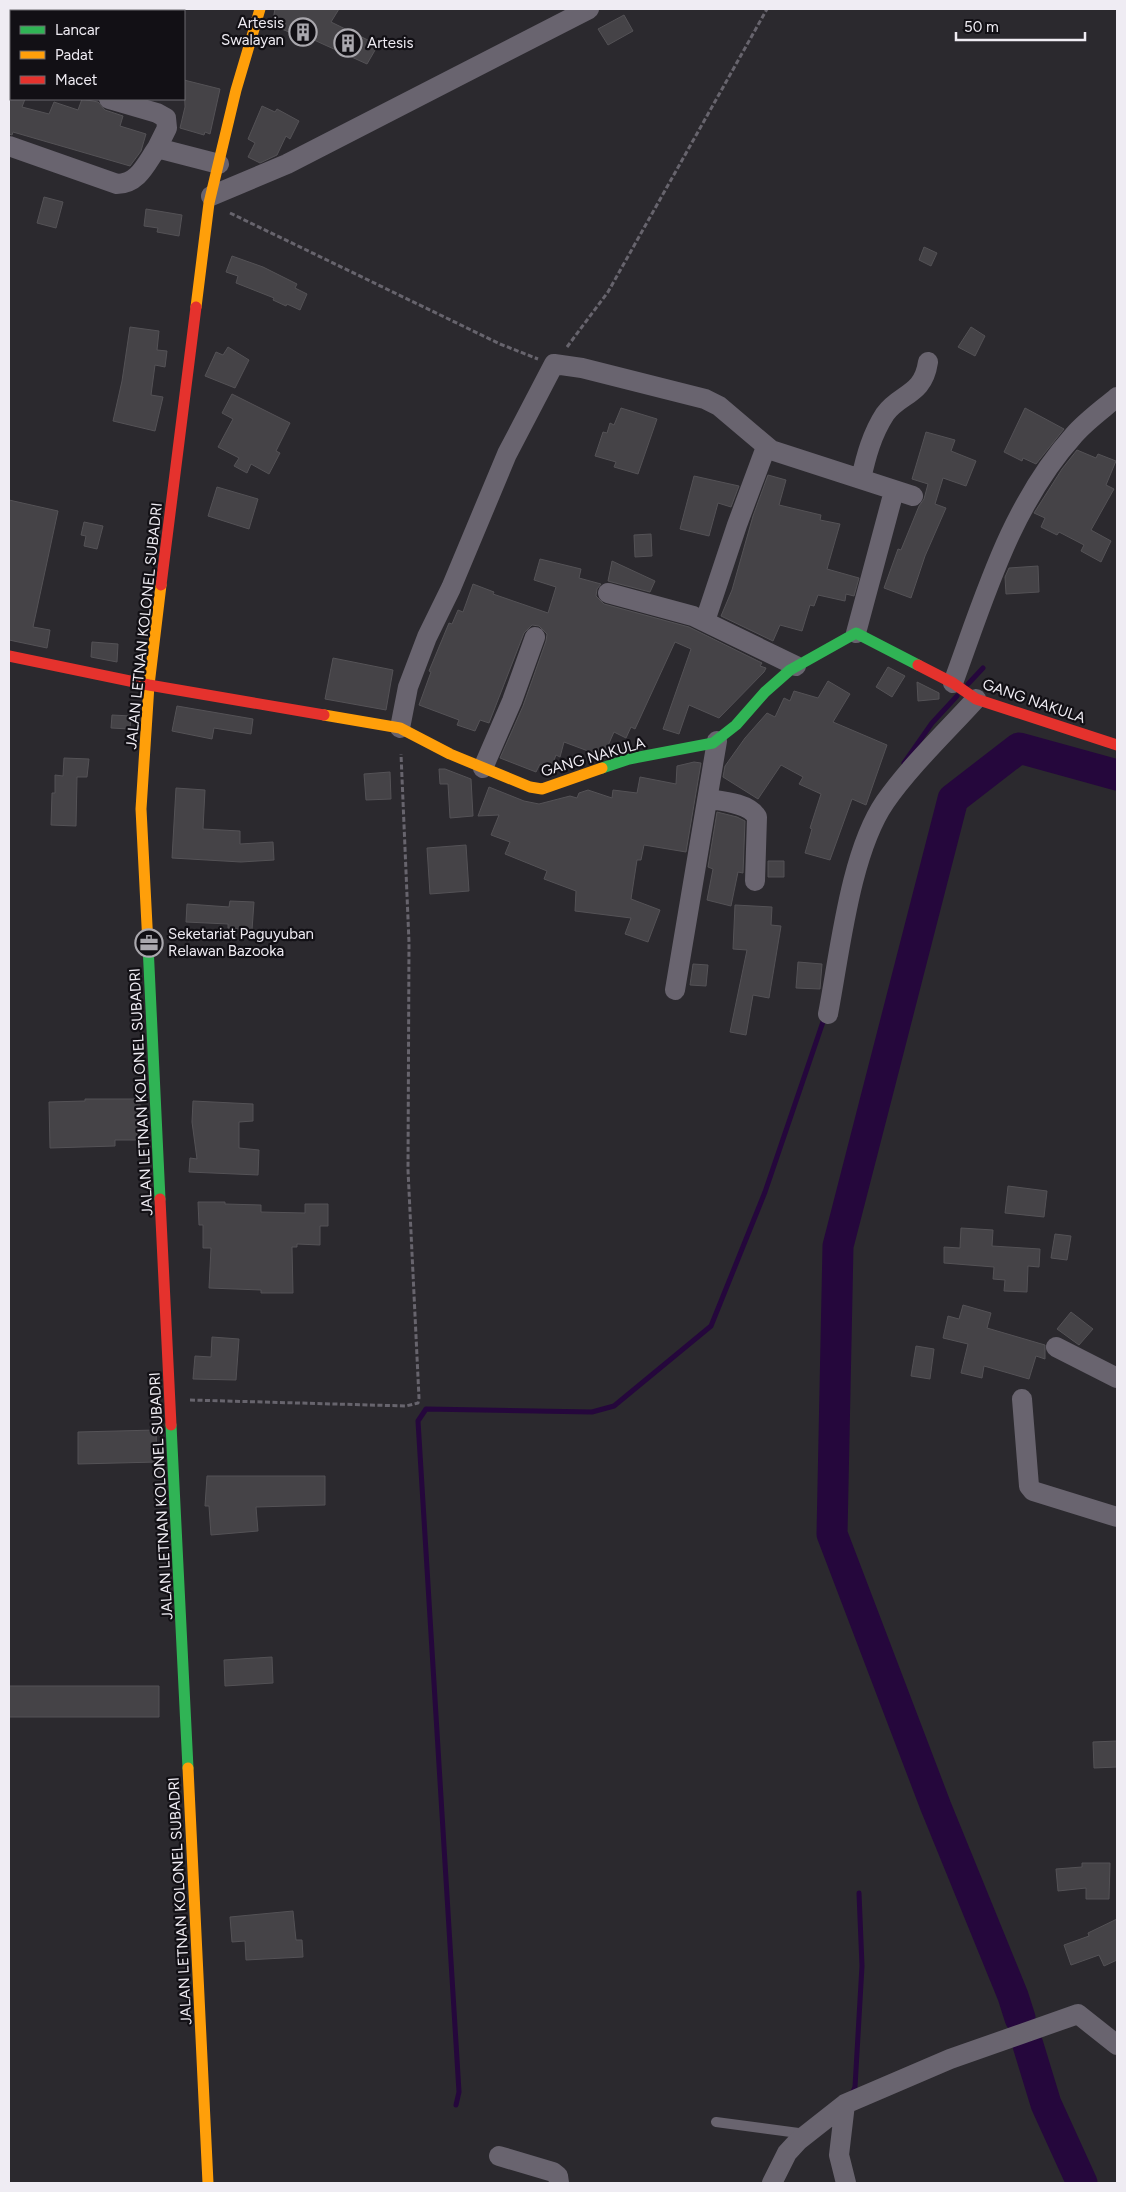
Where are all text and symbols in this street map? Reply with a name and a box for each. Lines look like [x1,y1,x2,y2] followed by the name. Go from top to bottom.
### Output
[10,10,185,100] legend
[956,10,1085,42] scale bar
[221,14,284,49] place label: Artesis Swalayan
[288,17,318,47] building icon: Artesis Swalayan
[964,18,999,36] text: 50 m
[55,21,100,39] text: Lancar
[333,28,363,58] building icon: Artesis
[367,34,414,52] place label: Artesis
[55,46,94,64] text: Padat
[55,71,98,89] text: Macet
[122,502,166,750] street label: JALAN LETNAN KOLONEL SUBADRI
[980,675,1088,727] street label: GANG NAKULA
[539,734,647,780] street label: GANG NAKULA
[168,925,314,960] place label: Seketariat Paguyuban Relawan Bazooka
[134,928,164,958] office icon: Seketariat Paguyuban Relawan Bazooka
[126,968,156,1216] street label: JALAN LETNAN KOLONEL SUBADRI
[146,1372,176,1620] street label: JALAN LETNAN KOLONEL SUBADRI
[165,1777,195,2025] street label: JALAN LETNAN KOLONEL SUBADRI

